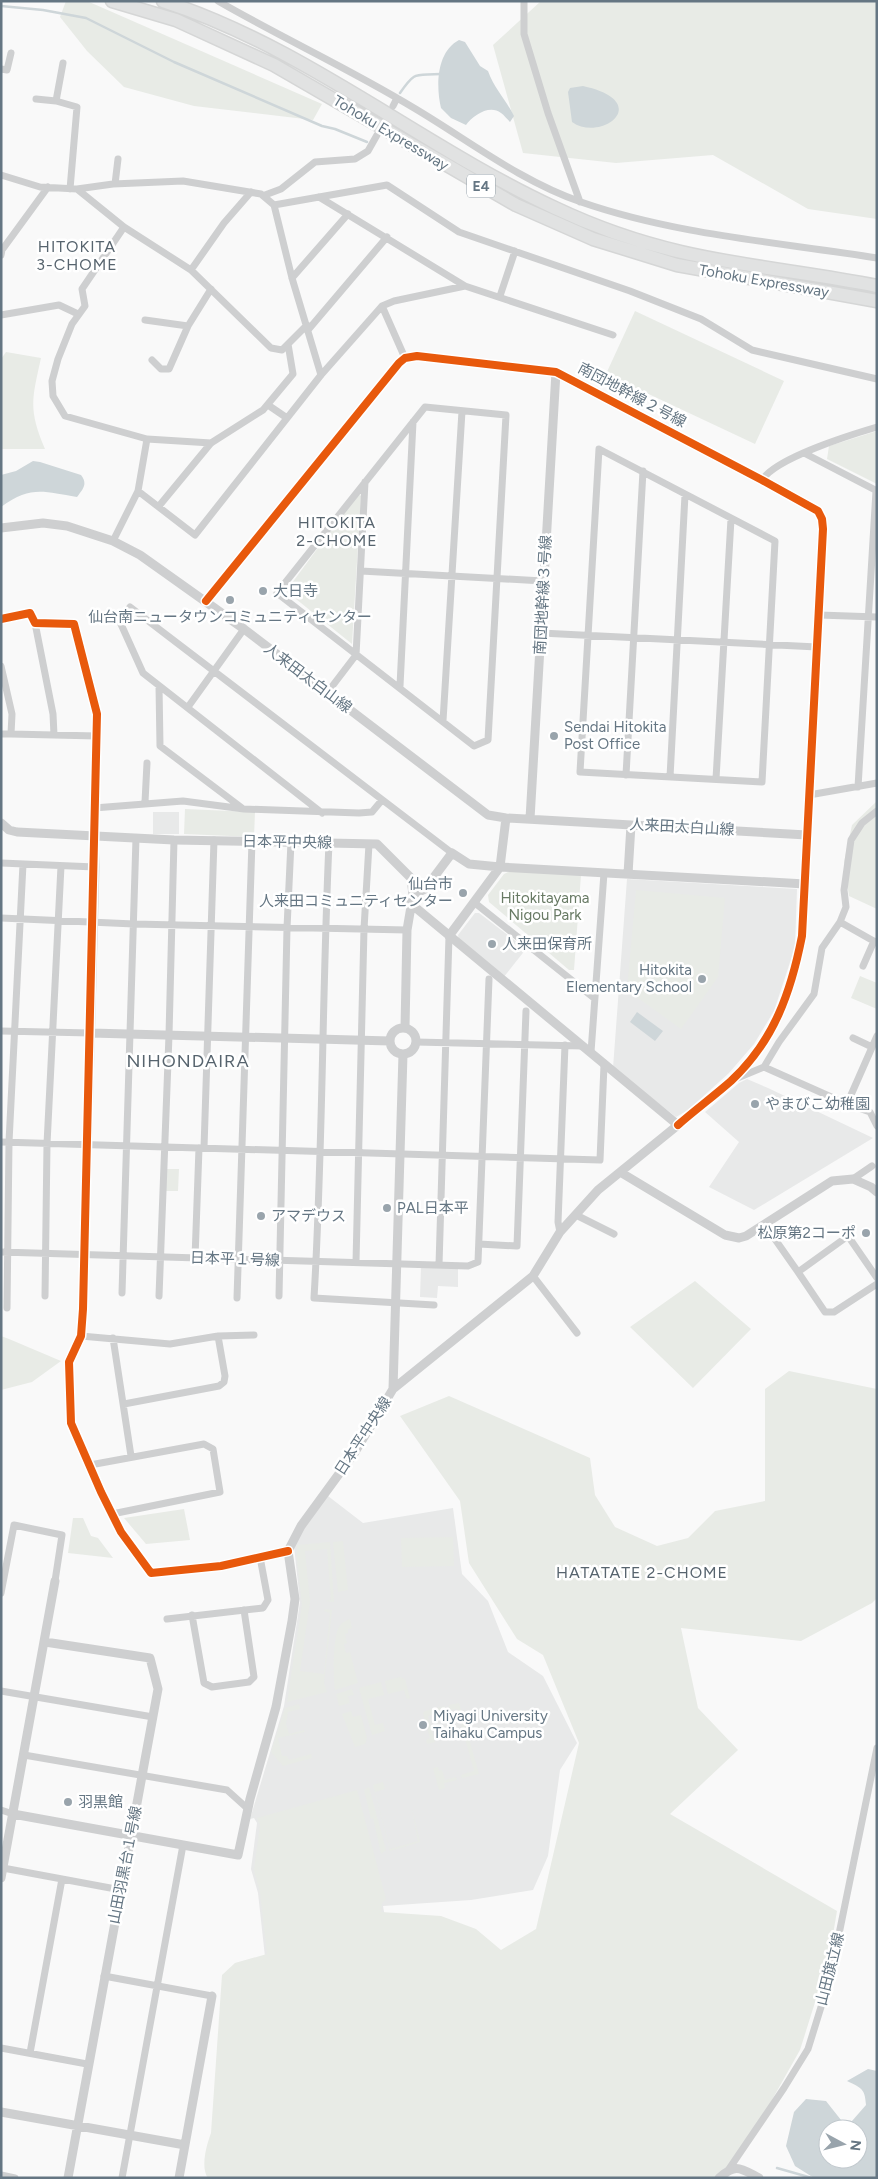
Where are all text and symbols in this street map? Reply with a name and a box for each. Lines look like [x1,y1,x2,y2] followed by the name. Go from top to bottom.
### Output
[330,91,452,175] street label: Tohoku Expressway
[467,175,495,198] road number: E4
[36,237,118,274] district label: HITOKITA 3-CHOME
[698,261,830,301] street label: Tohoku Expressway
[575,359,689,431] street label: 南団地幹線２号線
[296,513,378,550] district label: HITOKITA 2-CHOME
[531,535,555,655] street label: 南団地幹線３号線
[273,582,318,600] place label: 大日寺
[257,585,269,597] marker: 大日寺
[224,594,236,606] marker: 仙台南ニュータウンコミュニティセンター
[88,608,372,626] place label: 仙台南ニュータウンコミュニティセンター
[261,639,355,717] street label: 人来田太白山線
[564,718,667,753] place label: Sendai Hitokita Post Office
[548,730,560,742] marker: Sendai Hitokita Post Office
[629,815,735,839] street label: 人来田太白山線
[242,832,332,852] street label: 日本平中央線
[259,875,453,910] place label: 仙台市 人来田コミュニティセンター
[457,887,469,899] marker: 仙台市 人来田コミュニティセンター
[501,889,589,924] park label: Hitokitayama Nigou Park
[502,935,592,953] place label: 人来田保育所
[486,938,498,950] marker: 人来田保育所
[566,961,692,996] place label: Hitokita Elementary School
[696,973,708,985] marker: Hitokita Elementary School
[126,1050,250,1072] district label: NIHONDAIRA
[765,1095,870,1113] place label: やまびこ幼稚園
[749,1098,761,1110] marker: やまびこ幼稚園
[397,1199,469,1217] place label: PAL日本平
[381,1202,393,1214] marker: PAL日本平
[271,1207,346,1225] place label: アマデウス
[255,1210,267,1222] marker: アマデウス
[758,1224,856,1242] place label: 松原第2コーポ
[860,1227,872,1239] marker: 松原第2コーポ
[190,1248,280,1270] street label: 日本平１号線
[331,1393,395,1479] street label: 日本平中央線
[556,1563,728,1582] district label: HATATATE 2-CHOME
[433,1707,548,1742] place label: Miyagi University Taihaku Campus
[417,1719,429,1731] marker: Miyagi University Taihaku Campus
[78,1793,123,1811] place label: 羽黒館
[62,1796,74,1808] marker: 羽黒館
[105,1804,145,1926] street label: 山田羽黒台１号線
[812,1930,848,2008] street label: 山田旗立線
[818,2119,868,2169] north arrow
[846,2139,865,2152] text: N

